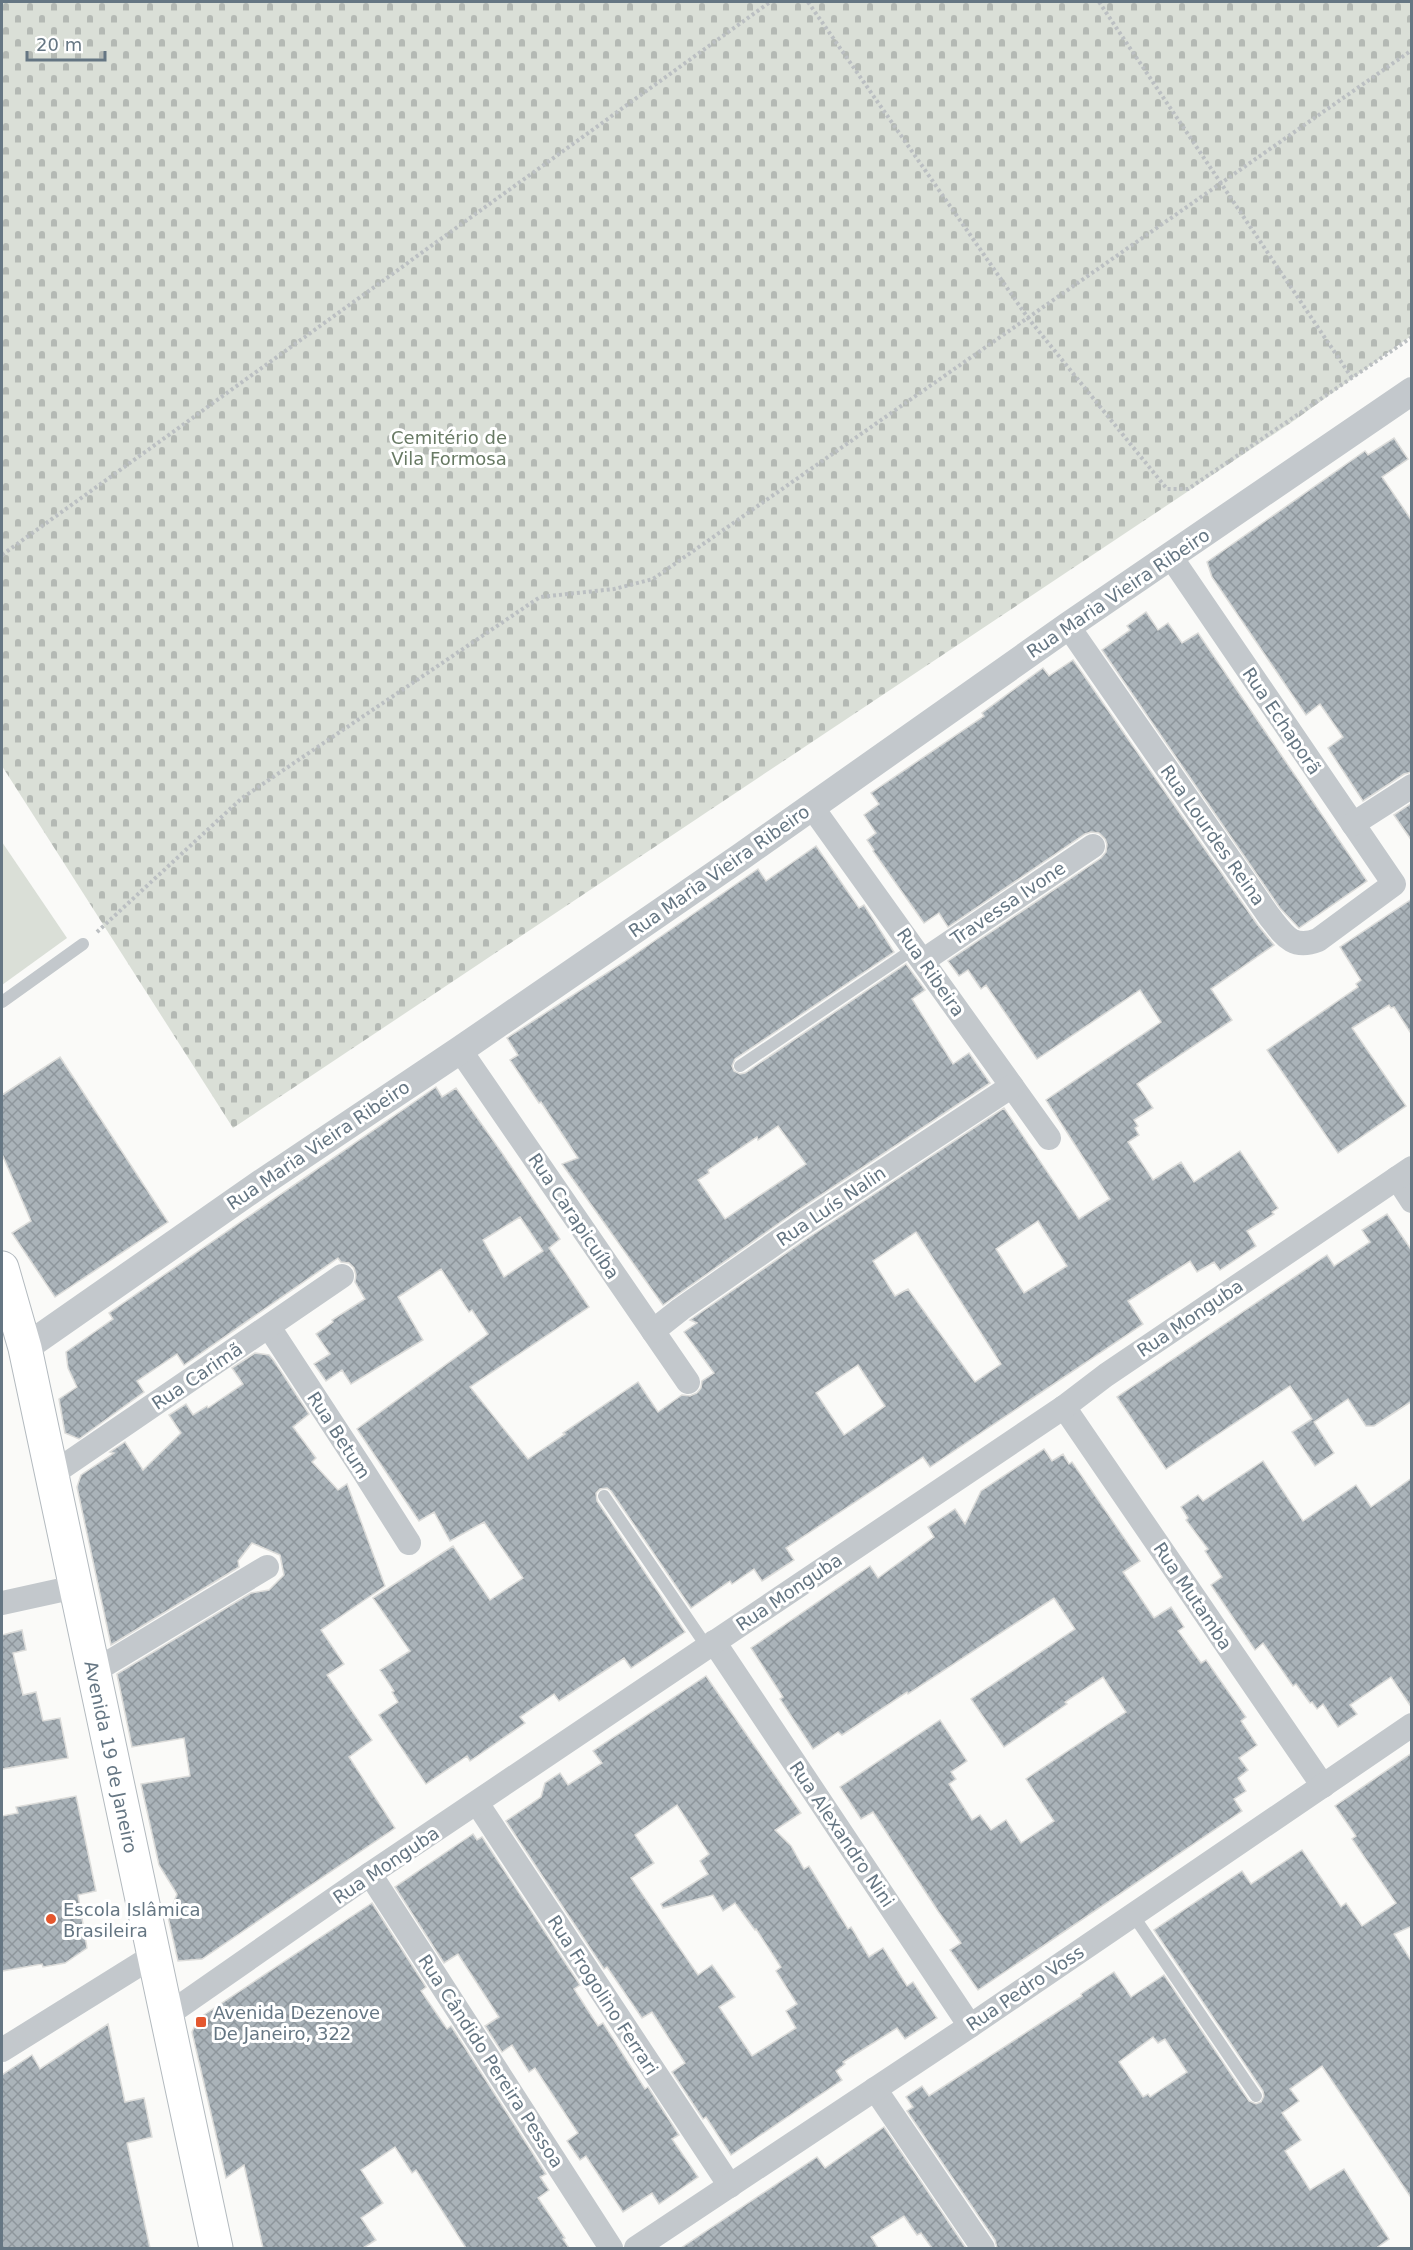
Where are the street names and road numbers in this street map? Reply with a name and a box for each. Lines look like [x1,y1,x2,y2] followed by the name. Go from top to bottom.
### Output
[1023,524,1213,662] street label: Rua Maria Vieira Ribeiro
[1239,664,1325,778] street label: Rua Echaporã
[1157,761,1269,909] street label: Rua Lourdes Reina
[625,801,813,941] street label: Rua Maria Vieira Ribeiro
[946,857,1069,950] street label: Travessa Ivone
[893,924,969,1020] street label: Rua Ribeira
[223,1076,413,1214] street label: Rua Maria Vieira Ribeiro
[524,1149,624,1283] street label: Rua Carapicuíba
[772,1162,890,1250] street label: Rua Luís Nalin
[1133,1275,1247,1361] street label: Rua Monguba
[148,1338,246,1414] street label: Rua Carimã
[303,1388,375,1482] street label: Rua Betum
[1149,1538,1237,1654] street label: Rua Mutamba
[732,1549,846,1635] street label: Rua Monguba
[80,1659,142,1855] street label: Avenida 19 de Janeiro
[785,1757,899,1911] street label: Rua Alexandro Nini
[329,1822,443,1908] street label: Rua Monguba
[544,1911,662,2079] street label: Rua Frogolino Ferrari
[962,1941,1088,2035] street label: Rua Pedro Voss
[414,1950,568,2172] street label: Rua Cândido Pereira Pessoa

